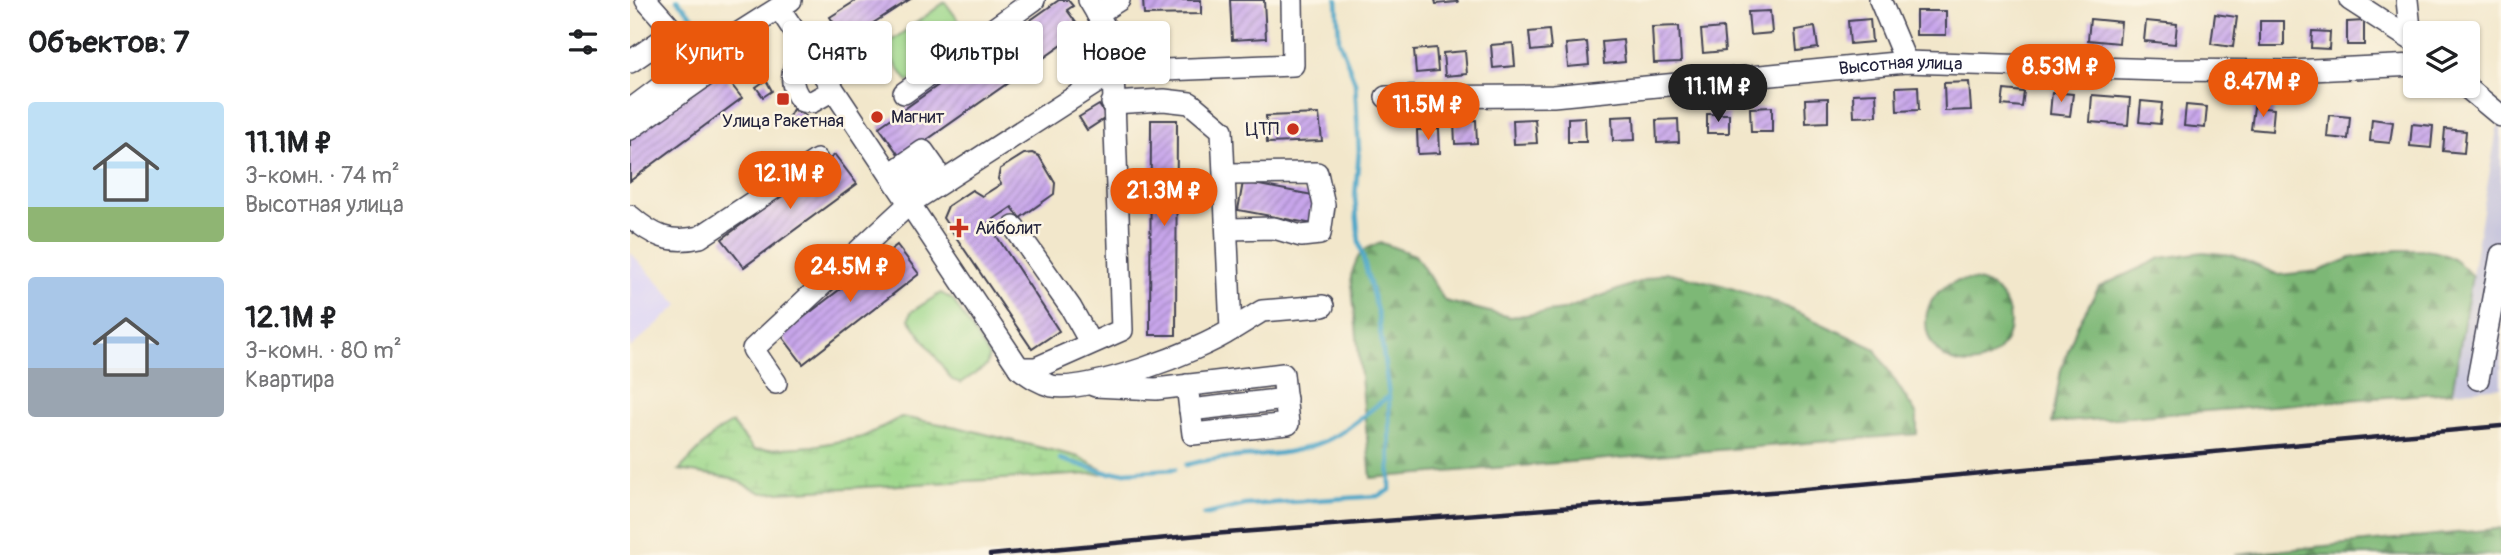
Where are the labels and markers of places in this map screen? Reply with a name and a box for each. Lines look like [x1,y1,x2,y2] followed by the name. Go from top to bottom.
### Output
[1996,44,2126,104] pin: 8.53M ₽
[2198,60,2328,119] pin: 8.47M ₽
[1653,64,1783,124] pin: 11.1M ₽
[1363,82,1493,142] pin: 11.5M ₽
[775,91,791,107] marker: Улица Ракетная
[891,106,944,129] place label: Магнит
[869,109,885,125] marker: Магнит
[722,110,844,133] place label: Улица Ракетная
[1245,118,1279,141] place label: ЦТП
[1285,121,1301,137] marker: ЦТП
[725,152,855,211] pin: 12.1M ₽
[1099,168,1229,228] pin: 21.3M ₽
[975,217,1042,240] place label: Айболит
[949,218,969,238] marker: Айболит
[785,244,915,304] pin: 24.5M ₽

